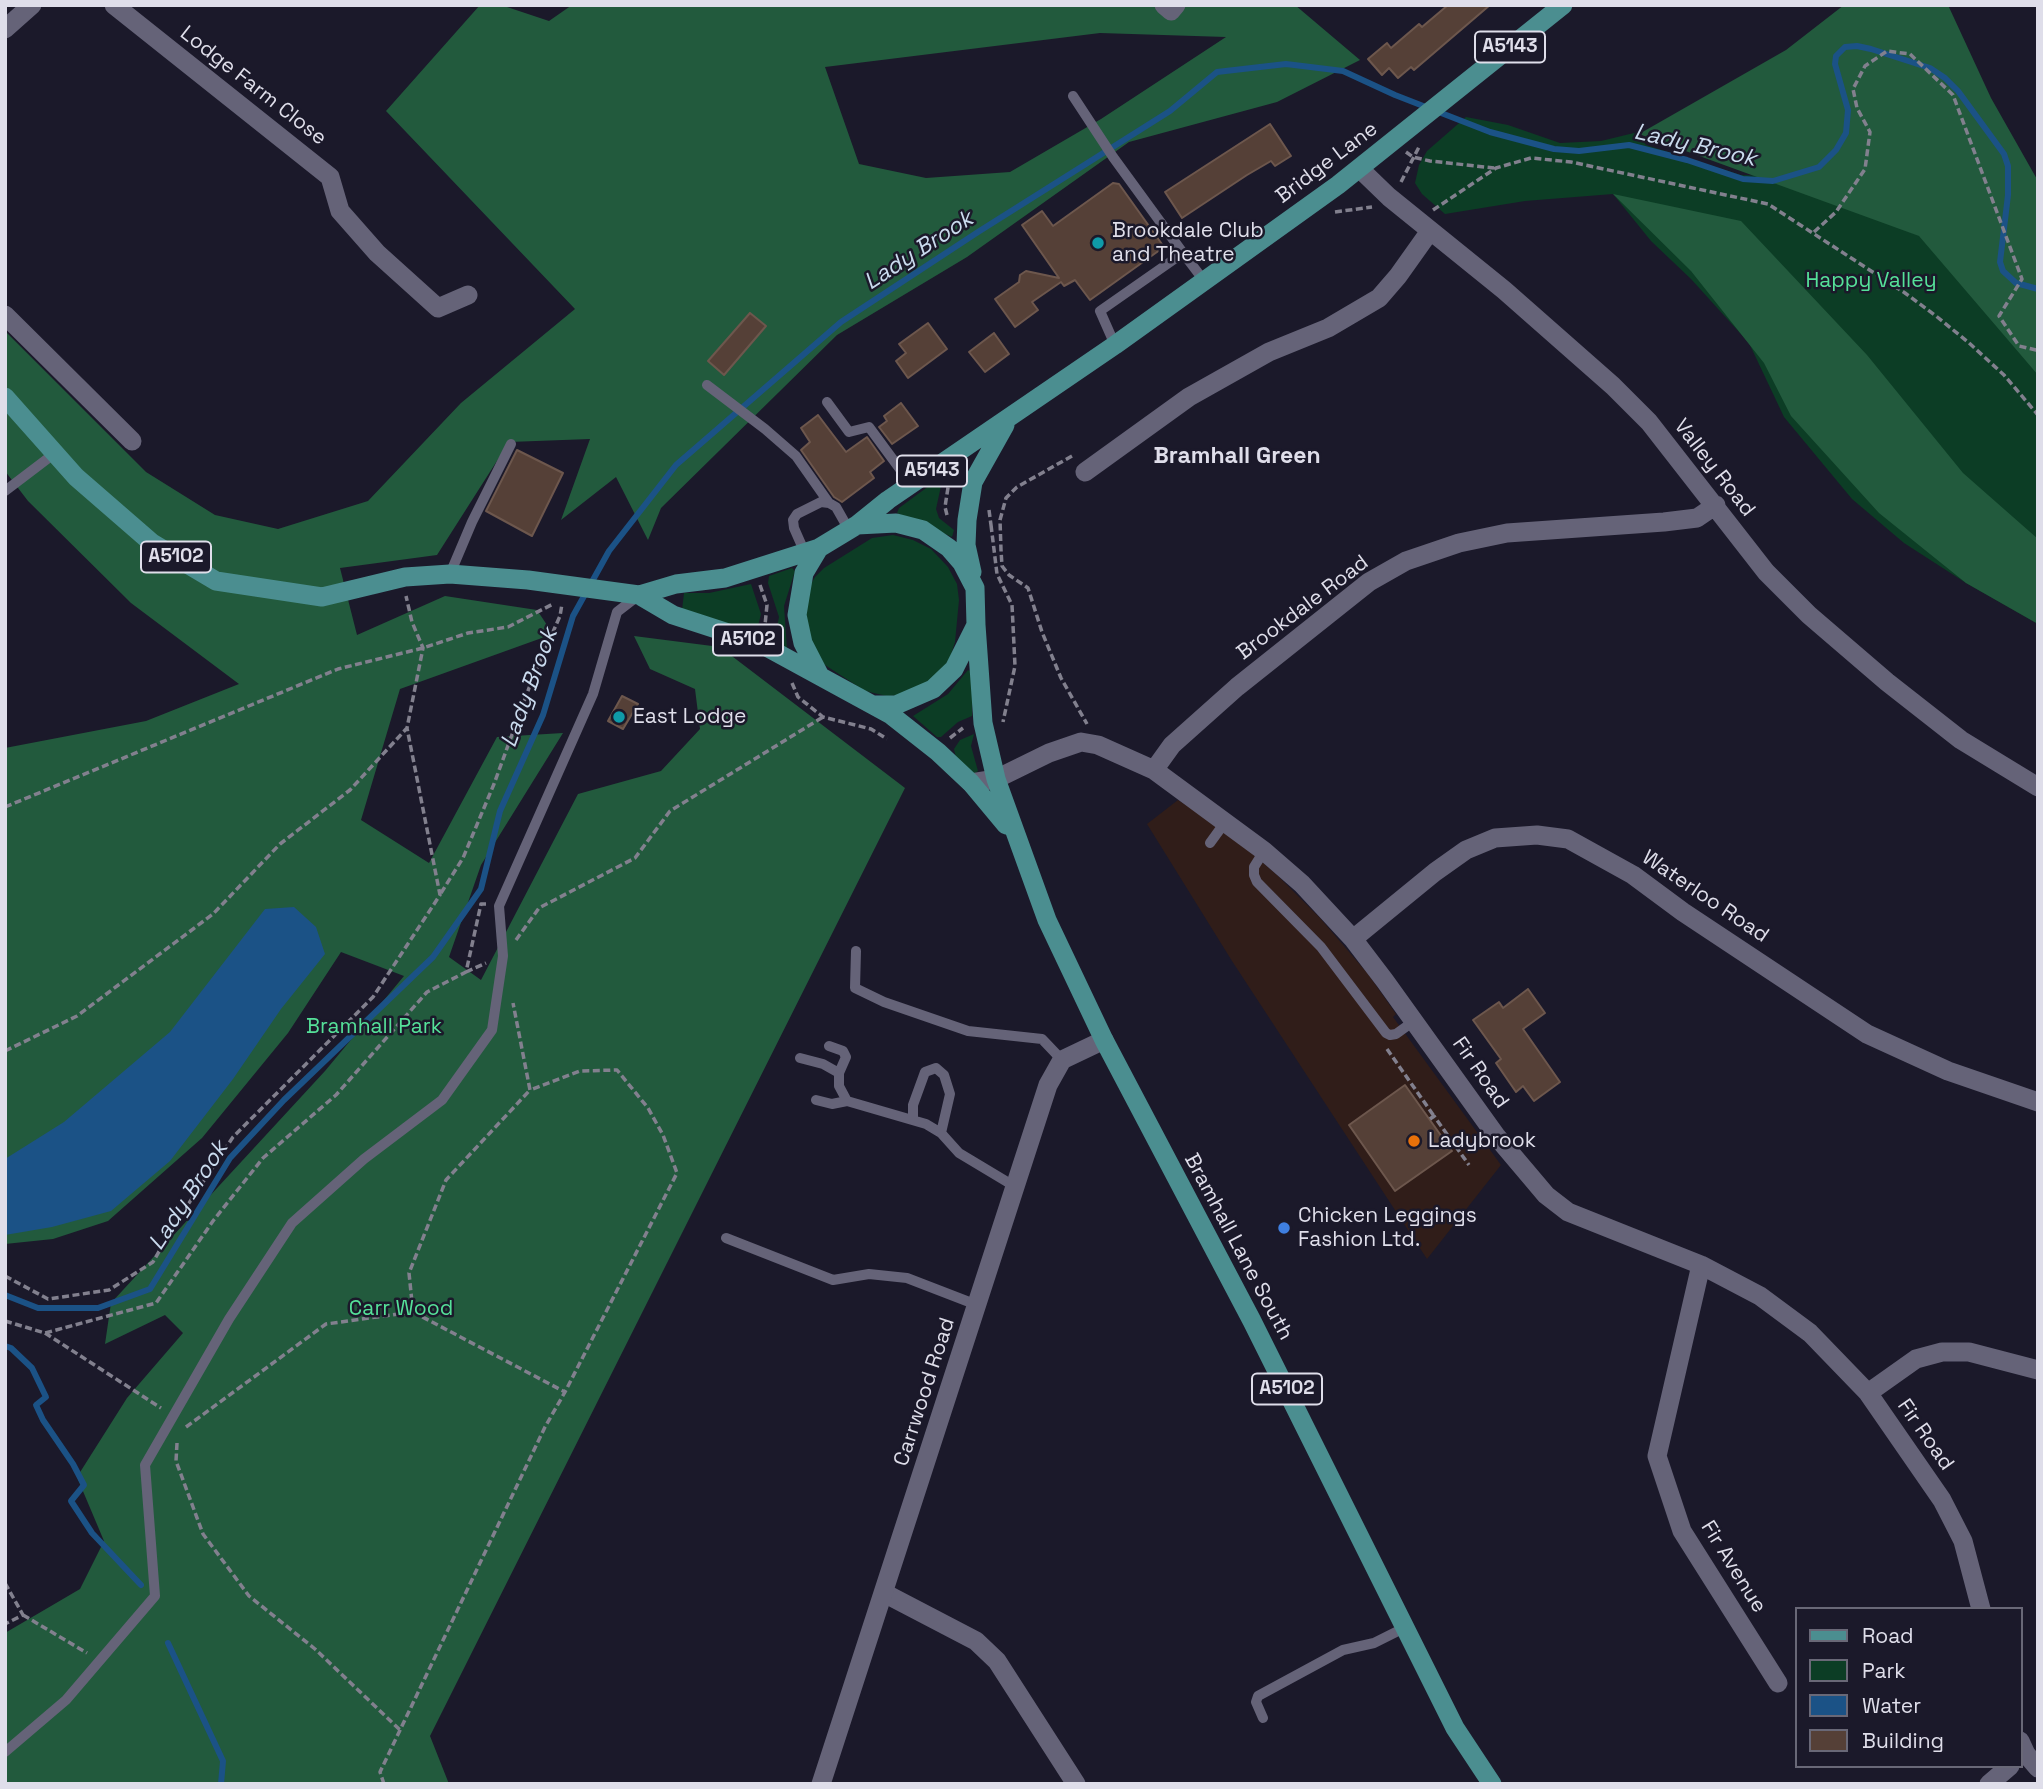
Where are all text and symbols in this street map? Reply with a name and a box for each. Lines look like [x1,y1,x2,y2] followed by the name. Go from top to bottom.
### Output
[175,21,331,151] street label: Lodge Farm Close
[1475,32,1545,62] road number: A5143
[1271,117,1383,209] street label: Bridge Lane
[1631,119,1759,173] water label: Lady Brook
[859,206,979,296] water label: Lady Brook
[1112,218,1264,268] place label: Brookdale Club and Theatre
[1090,235,1106,251] marker: Brookdale Club and Theatre
[1805,268,1937,294] park label: Happy Valley
[1668,414,1760,522] street label: Valley Road
[1153,443,1321,471] district label: Bramhall Green
[897,456,967,486] road number: A5143
[141,542,211,572] road number: A5102
[1232,550,1374,666] street label: Brookdale Road
[713,624,783,656] road number: A5102
[496,625,564,751] water label: Lady Brook
[633,704,747,730] place label: East Lodge
[611,709,627,725] marker: East Lodge
[1637,845,1773,949] street label: Waterloo Road
[306,1014,442,1040] park label: Bramhall Park
[1446,1032,1514,1114] street label: Fir Road
[1428,1128,1536,1154] place label: Ladybrook
[1406,1133,1422,1149] marker: Ladybrook
[144,1136,234,1256] water label: Lady Brook
[1178,1149,1298,1345] street label: Bramhall Lane South
[1298,1203,1477,1253] place label: Chicken Leggings Fashion Ltd.
[1276,1220,1292,1236] marker: Chicken Leggings Fashion Ltd.
[349,1296,453,1322] park label: Carr Wood
[889,1315,961,1469] street label: Carrwood Road
[1252,1373,1322,1404] road number: A5102
[1891,1394,1959,1476] street label: Fir Road
[1695,1516,1771,1618] street label: Fir Avenue
[1794,1607,2022,1768] legend
[1862,1622,1914,1649] text: Road
[1862,1657,1906,1684] text: Park
[1862,1692,1921,1719] text: Water
[1862,1727,1944,1754] text: Building

